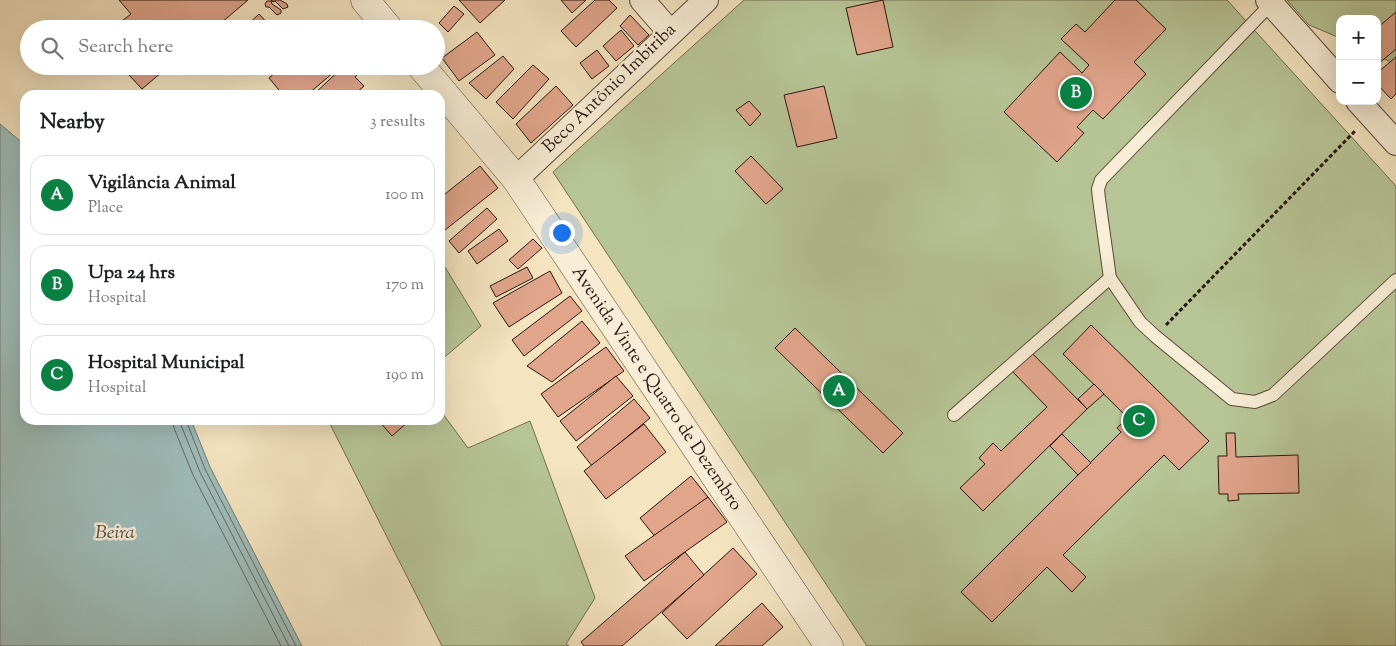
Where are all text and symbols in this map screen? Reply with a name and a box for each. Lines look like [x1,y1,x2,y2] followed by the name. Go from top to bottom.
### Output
[1336,15,1381,105] map controls
[1336,15,1381,60] button: +
[537,18,683,160] street label: Beco Antônio Imbiriba
[20,20,445,75] search box
[38,34,66,62] icon: search
[78,34,173,61] text: Search here
[1336,60,1381,105] button: −
[1060,74,1092,112] pin: B
[40,108,105,138] text: Nearby
[370,111,425,134] text: 3 results
[88,170,236,197] text: Vigilância Animal
[51,184,64,207] text: A
[385,184,424,207] text: 100 m
[88,197,123,220] text: Place
[549,220,575,246] your location
[88,260,175,287] text: Upa 24 hrs
[564,262,748,517] street label: Avenida Vinte e Quatro de Dezembro
[52,274,62,297] text: B
[386,274,424,297] text: 170 m
[88,287,146,310] text: Hospital
[88,350,245,377] text: Hospital Municipal
[51,364,63,387] text: C
[386,364,424,387] text: 190 m
[823,372,855,410] pin: A
[88,377,146,400] text: Hospital
[1123,402,1155,440] pin: C
[95,520,135,547] water label: Beira

